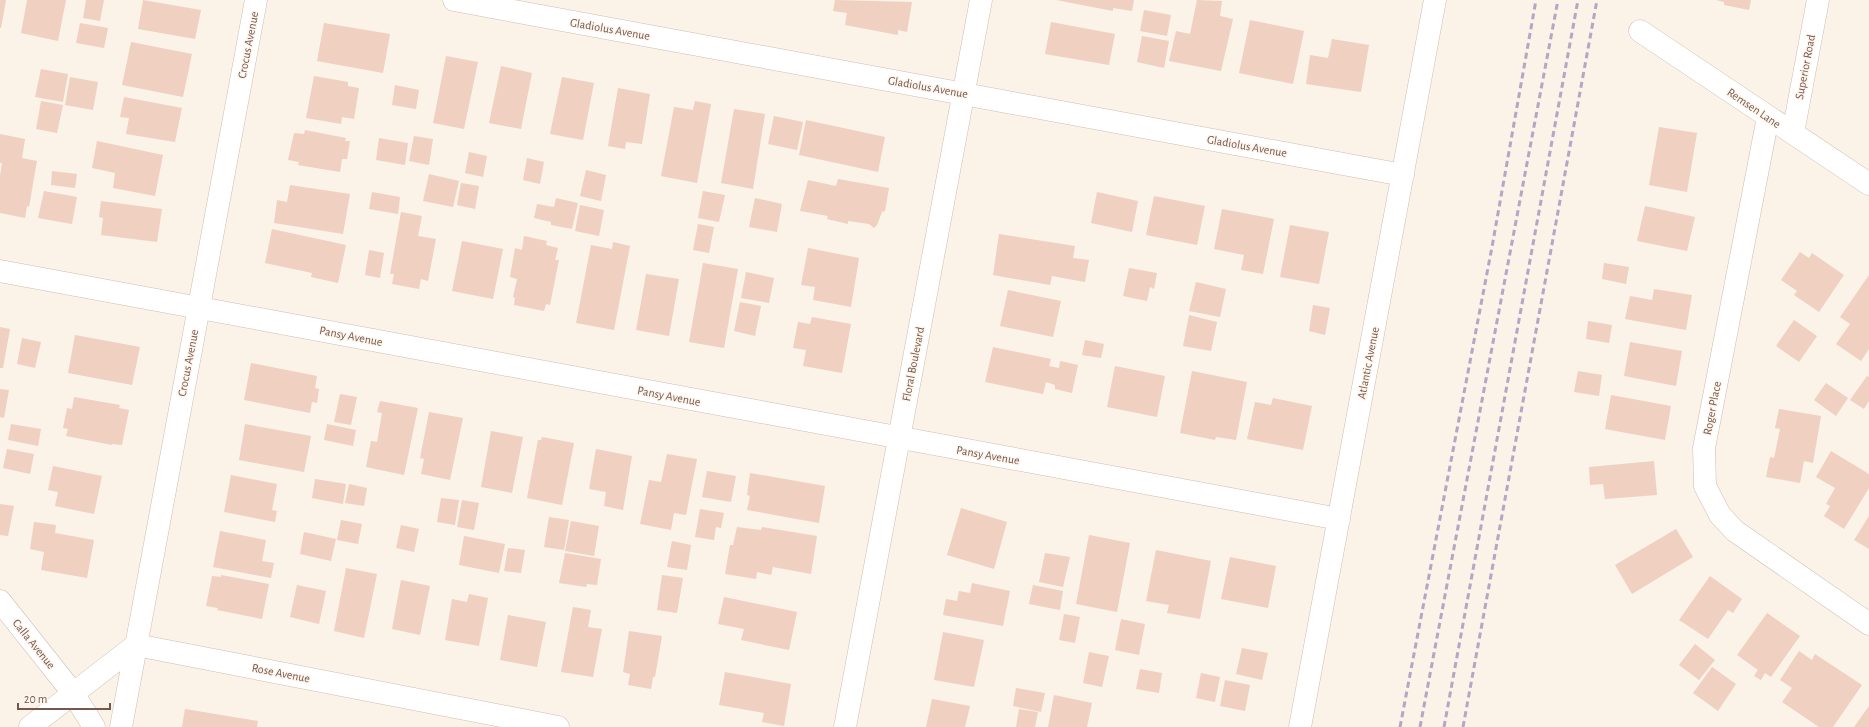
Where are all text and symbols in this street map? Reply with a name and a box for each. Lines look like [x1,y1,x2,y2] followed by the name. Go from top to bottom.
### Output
[236,11,260,79] street label: Crocus Avenue
[569,16,651,42] street label: Gladiolus Avenue
[1793,34,1817,100] street label: Superior Road
[887,74,969,100] street label: Gladiolus Avenue
[1725,86,1783,130] street label: Remsen Lane
[1206,133,1288,159] street label: Gladiolus Avenue
[318,324,384,349] street label: Pansy Avenue
[900,326,926,402] street label: Floral Boulevard
[1355,326,1381,400] street label: Atlantic Avenue
[176,329,200,397] street label: Crocus Avenue
[1701,380,1723,436] street label: Roger Place
[636,384,702,409] street label: Pansy Avenue
[955,444,1021,467] street label: Pansy Avenue
[10,617,58,671] street label: Calla Avenue
[251,661,311,685] street label: Rose Avenue
[18,685,110,711] scale bar
[24,693,47,705] text: 20 m

